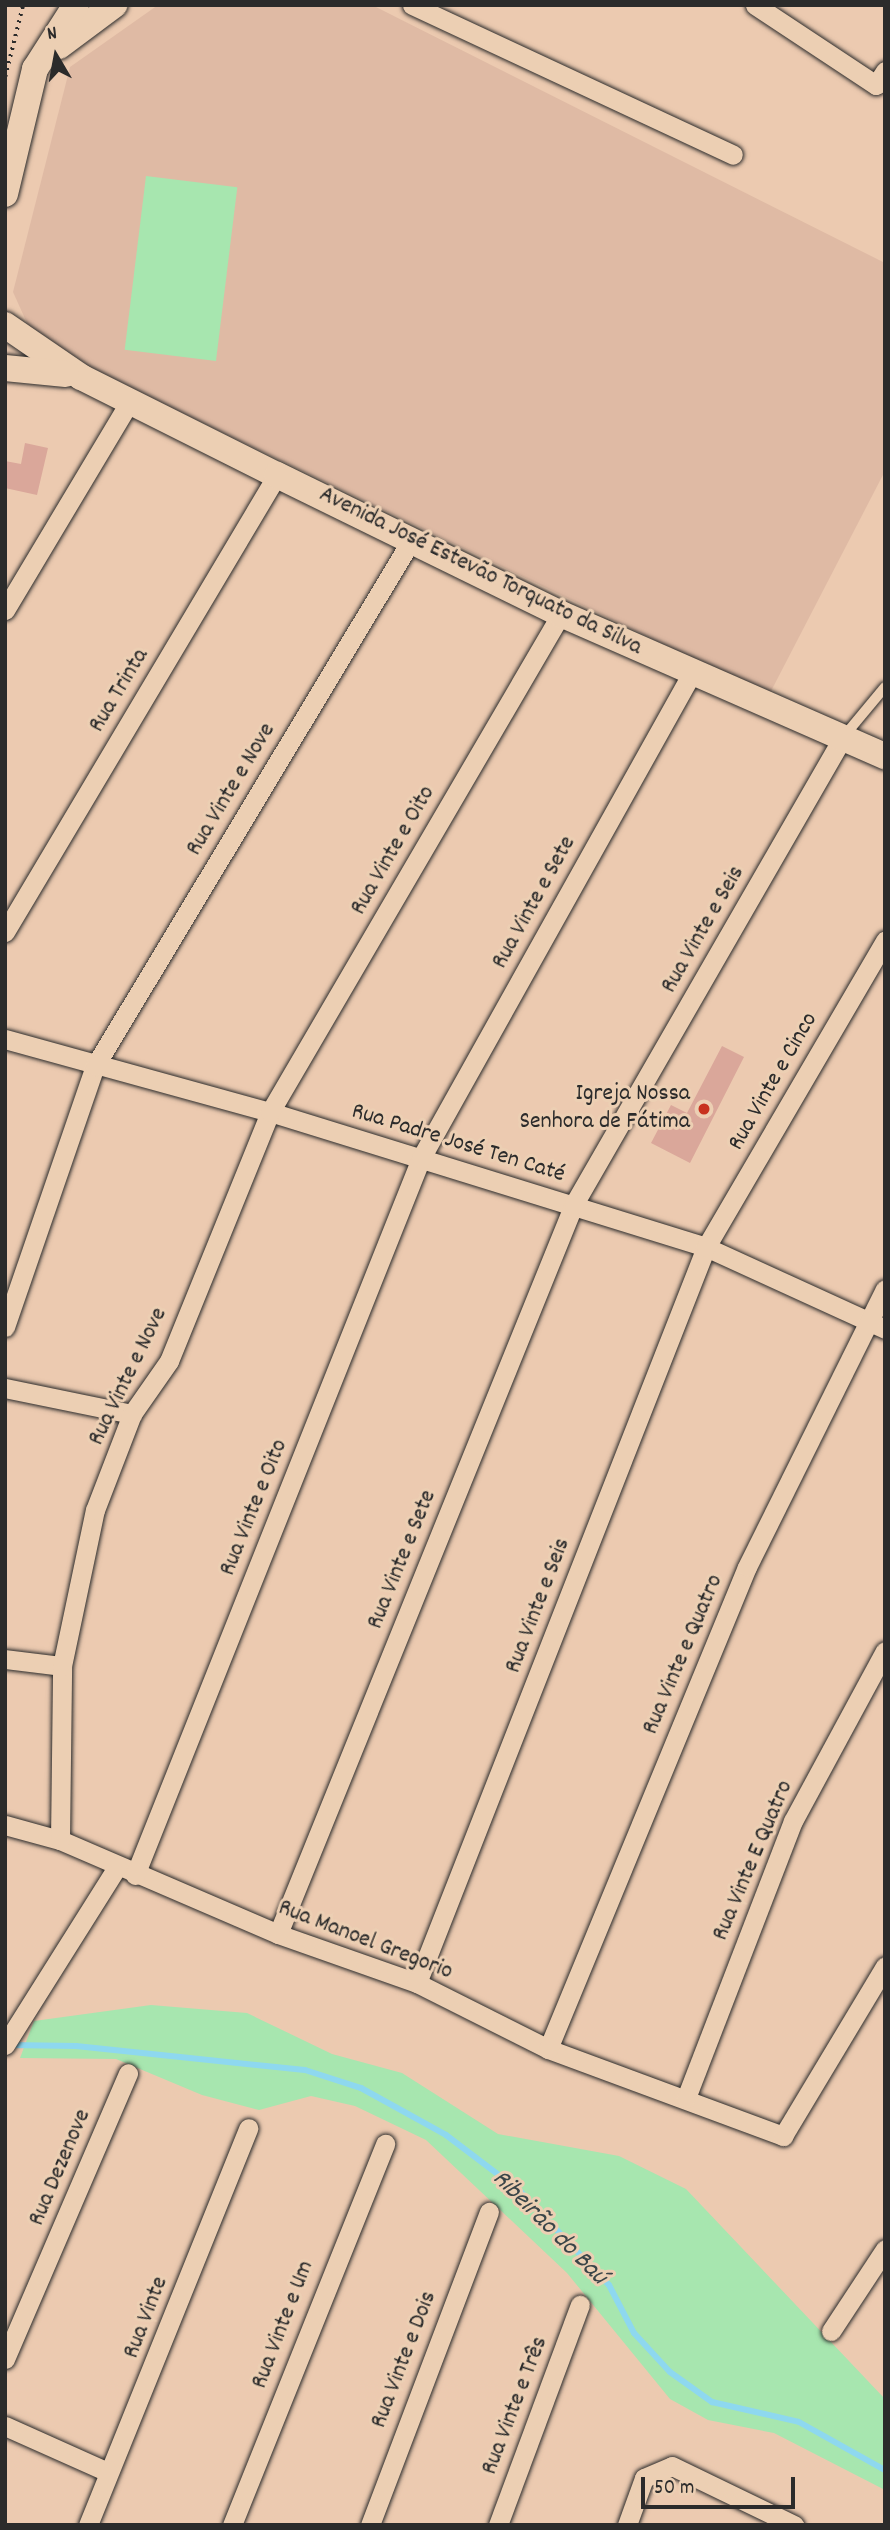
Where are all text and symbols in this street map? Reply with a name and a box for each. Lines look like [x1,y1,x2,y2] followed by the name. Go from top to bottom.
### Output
[21,21,91,91] north arrow
[45,21,59,49] text: N
[314,481,646,663] street label: Avenida José Estevão Torquato da Silva
[84,644,156,738] street label: Rua Trinta
[181,718,283,862] street label: Rua Vinte e Nove
[345,781,443,921] street label: Rua Vinte e Oito
[487,832,583,974] street label: Rua Vinte e Sete
[656,861,752,999] street label: Rua Vinte e Seis
[723,1008,825,1156] street label: Rua Vinte e Cinco
[519,1081,690,1137] place label: Igreja Nossa Senhora de Fátima
[348,1098,568,1190] street label: Rua Padre José Ten Caté
[696,1101,712,1117] marker: Igreja Nossa Senhora de Fátima
[83,1303,175,1451] street label: Rua Vinte e Nove
[215,1436,295,1580] street label: Rua Vinte e Oito
[362,1486,444,1634] street label: Rua Vinte e Sete
[500,1534,578,1678] street label: Rua Vinte e Seis
[637,1571,731,1739] street label: Rua Vinte e Quatro
[707,1777,801,1945] street label: Rua Vinte E Quatro
[274,1895,456,1987] street label: Rua Manoel Gregorio
[24,2105,98,2231] street label: Rua Dezenove
[485,2164,613,2292] water label: Ribeirão do Baú
[246,2257,322,2393] street label: Rua Vinte e Um
[118,2273,176,2363] street label: Rua Vinte
[366,2287,444,2433] street label: Rua Vinte e Dois
[476,2333,556,2479] street label: Rua Vinte e Três
[645,2464,799,2508] scale bar
[654,2474,694,2504] text: 50 m

